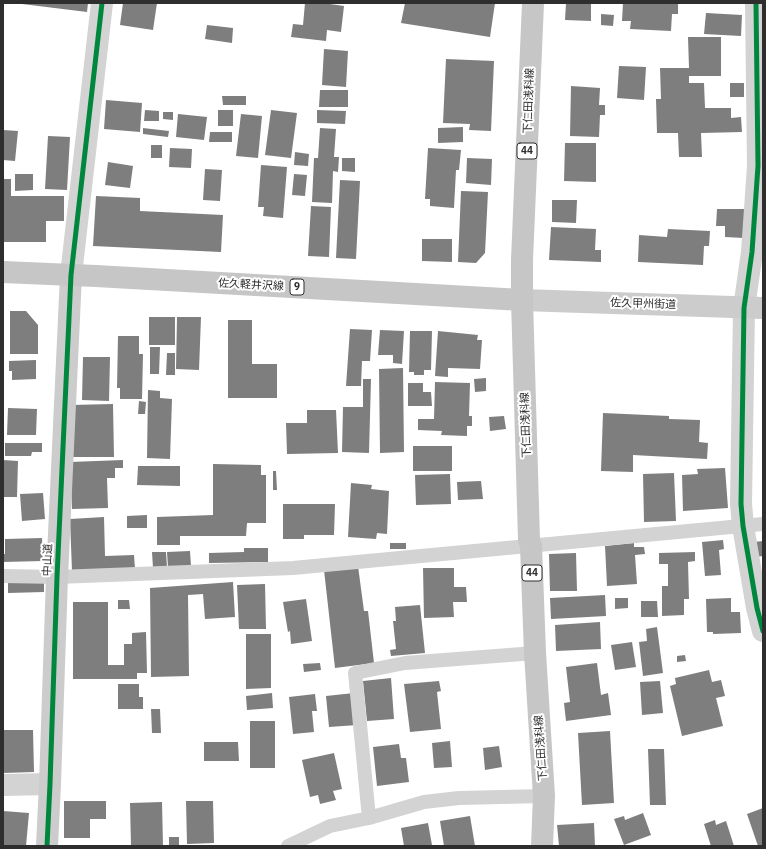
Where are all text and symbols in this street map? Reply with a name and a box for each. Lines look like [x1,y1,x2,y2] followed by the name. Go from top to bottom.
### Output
[521,68,537,134] street label: 下仁田浅科線
[517,143,537,159] road number: 44
[218,277,284,293] street label: 佐久軽井沢線
[290,279,304,295] road number: 9
[610,296,676,312] street label: 佐久甲州街道
[518,392,534,458] street label: 下仁田浅科線
[41,543,55,577] street label: 中山道
[522,565,542,581] road number: 44
[532,715,550,781] street label: 下仁田浅科線

